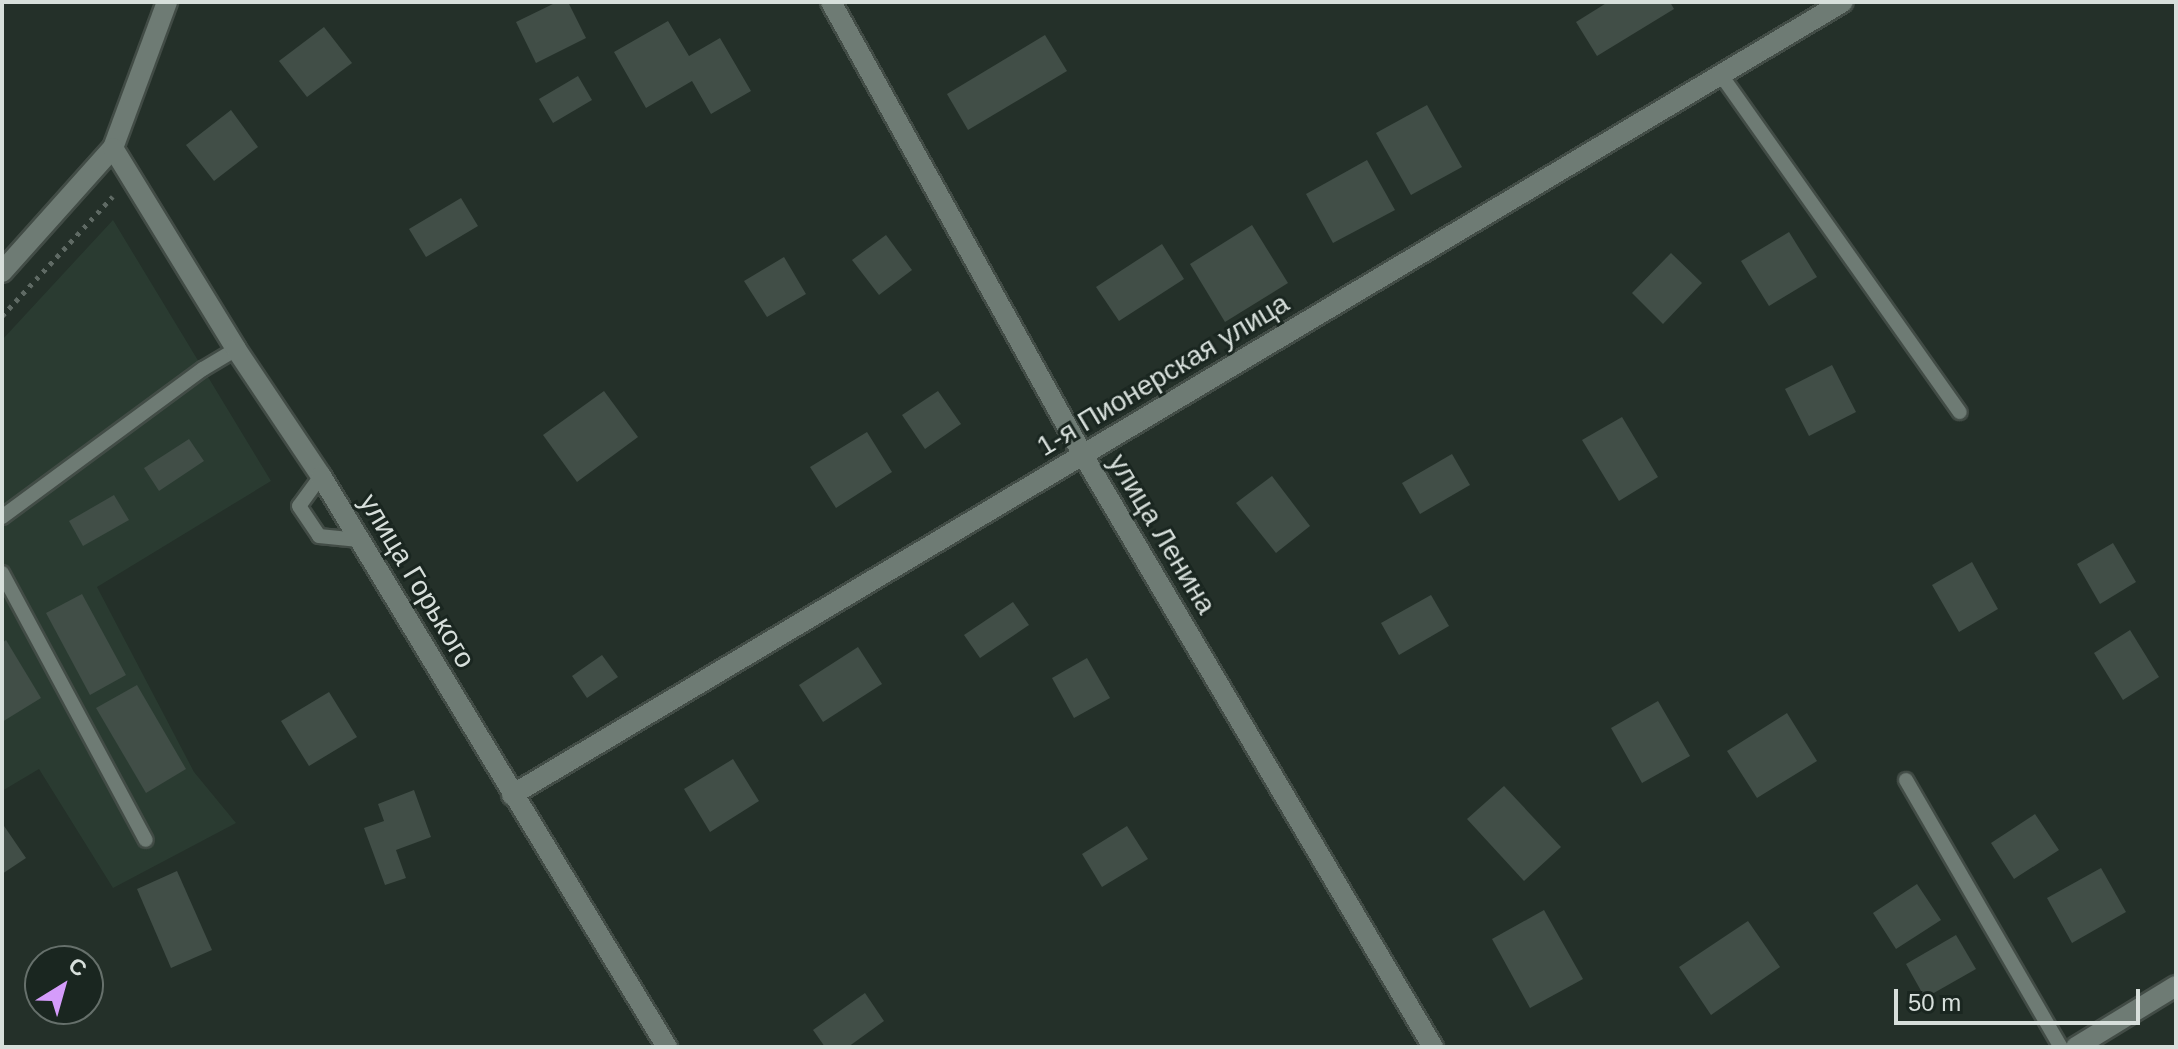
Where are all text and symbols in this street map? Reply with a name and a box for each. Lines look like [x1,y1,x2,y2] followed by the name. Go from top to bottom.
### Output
[1031,286,1295,464] street label: 1-я Пионерская улица
[1101,448,1223,620] street label: улица Ленина
[352,488,482,674] street label: улица Горького
[24,945,104,1025] north arrow
[64,952,91,982] text: С
[1898,973,2144,1023] scale bar
[1908,989,1961,1016] text: 50 m

